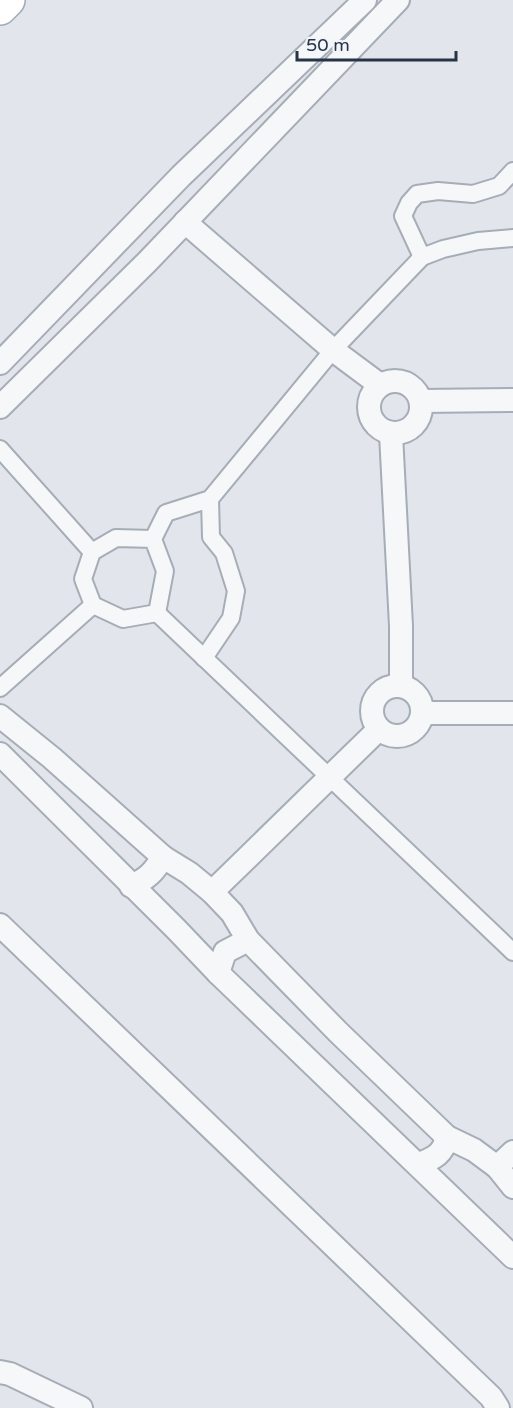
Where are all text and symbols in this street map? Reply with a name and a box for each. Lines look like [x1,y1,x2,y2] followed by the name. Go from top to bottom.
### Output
[297,24,456,62] scale bar
[306,34,350,56] text: 50 m

